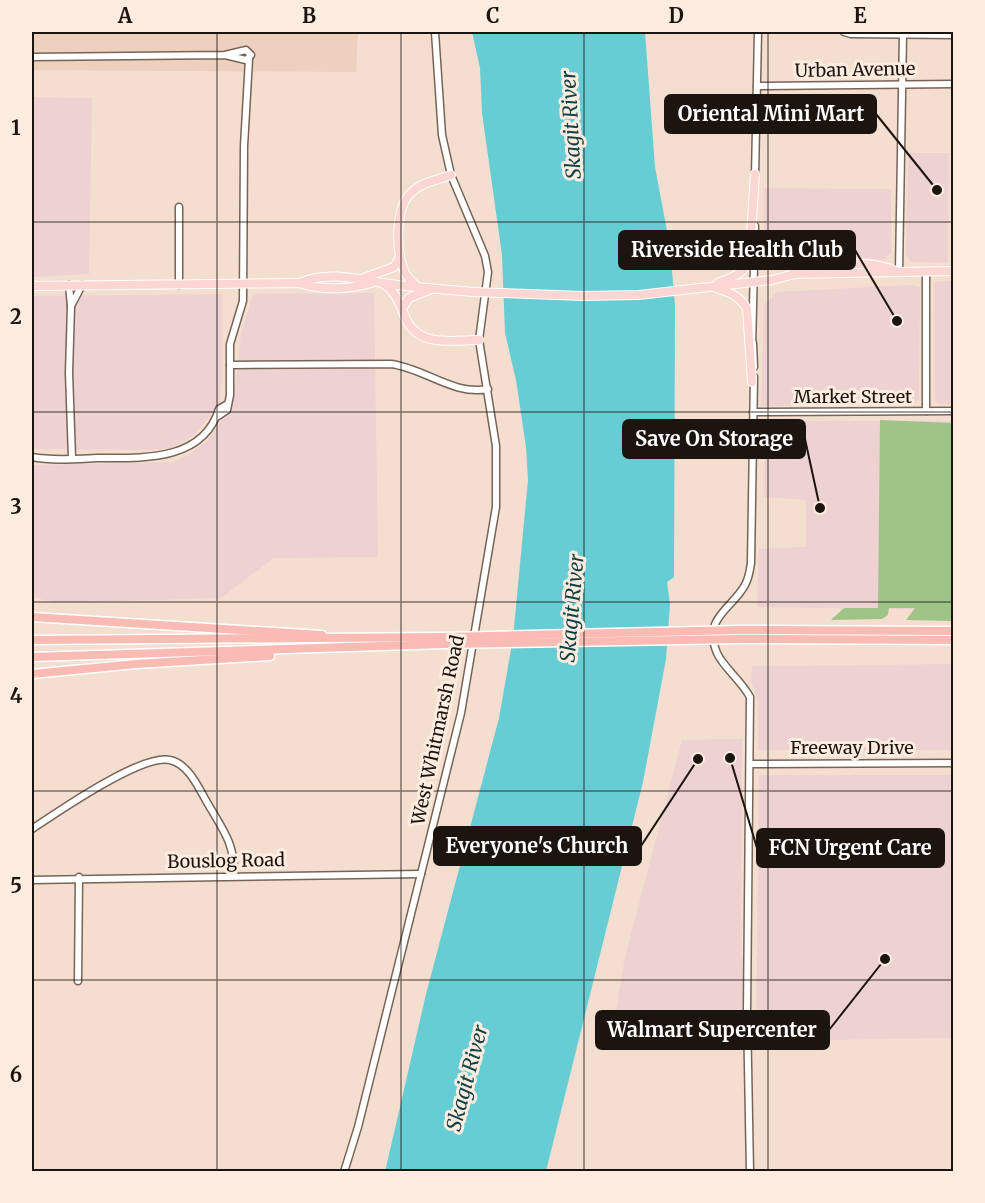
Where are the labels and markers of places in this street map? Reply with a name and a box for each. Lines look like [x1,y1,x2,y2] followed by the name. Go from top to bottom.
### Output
[665,95,876,133] callout: Oriental Mini Mart
[619,231,855,269] callout: Riverside Health Club
[623,420,805,458] callout: Save On Storage
[434,827,641,865] callout: Everyone's Church
[757,829,944,867] callout: FCN Urgent Care
[596,1011,829,1049] callout: Walmart Supercenter

